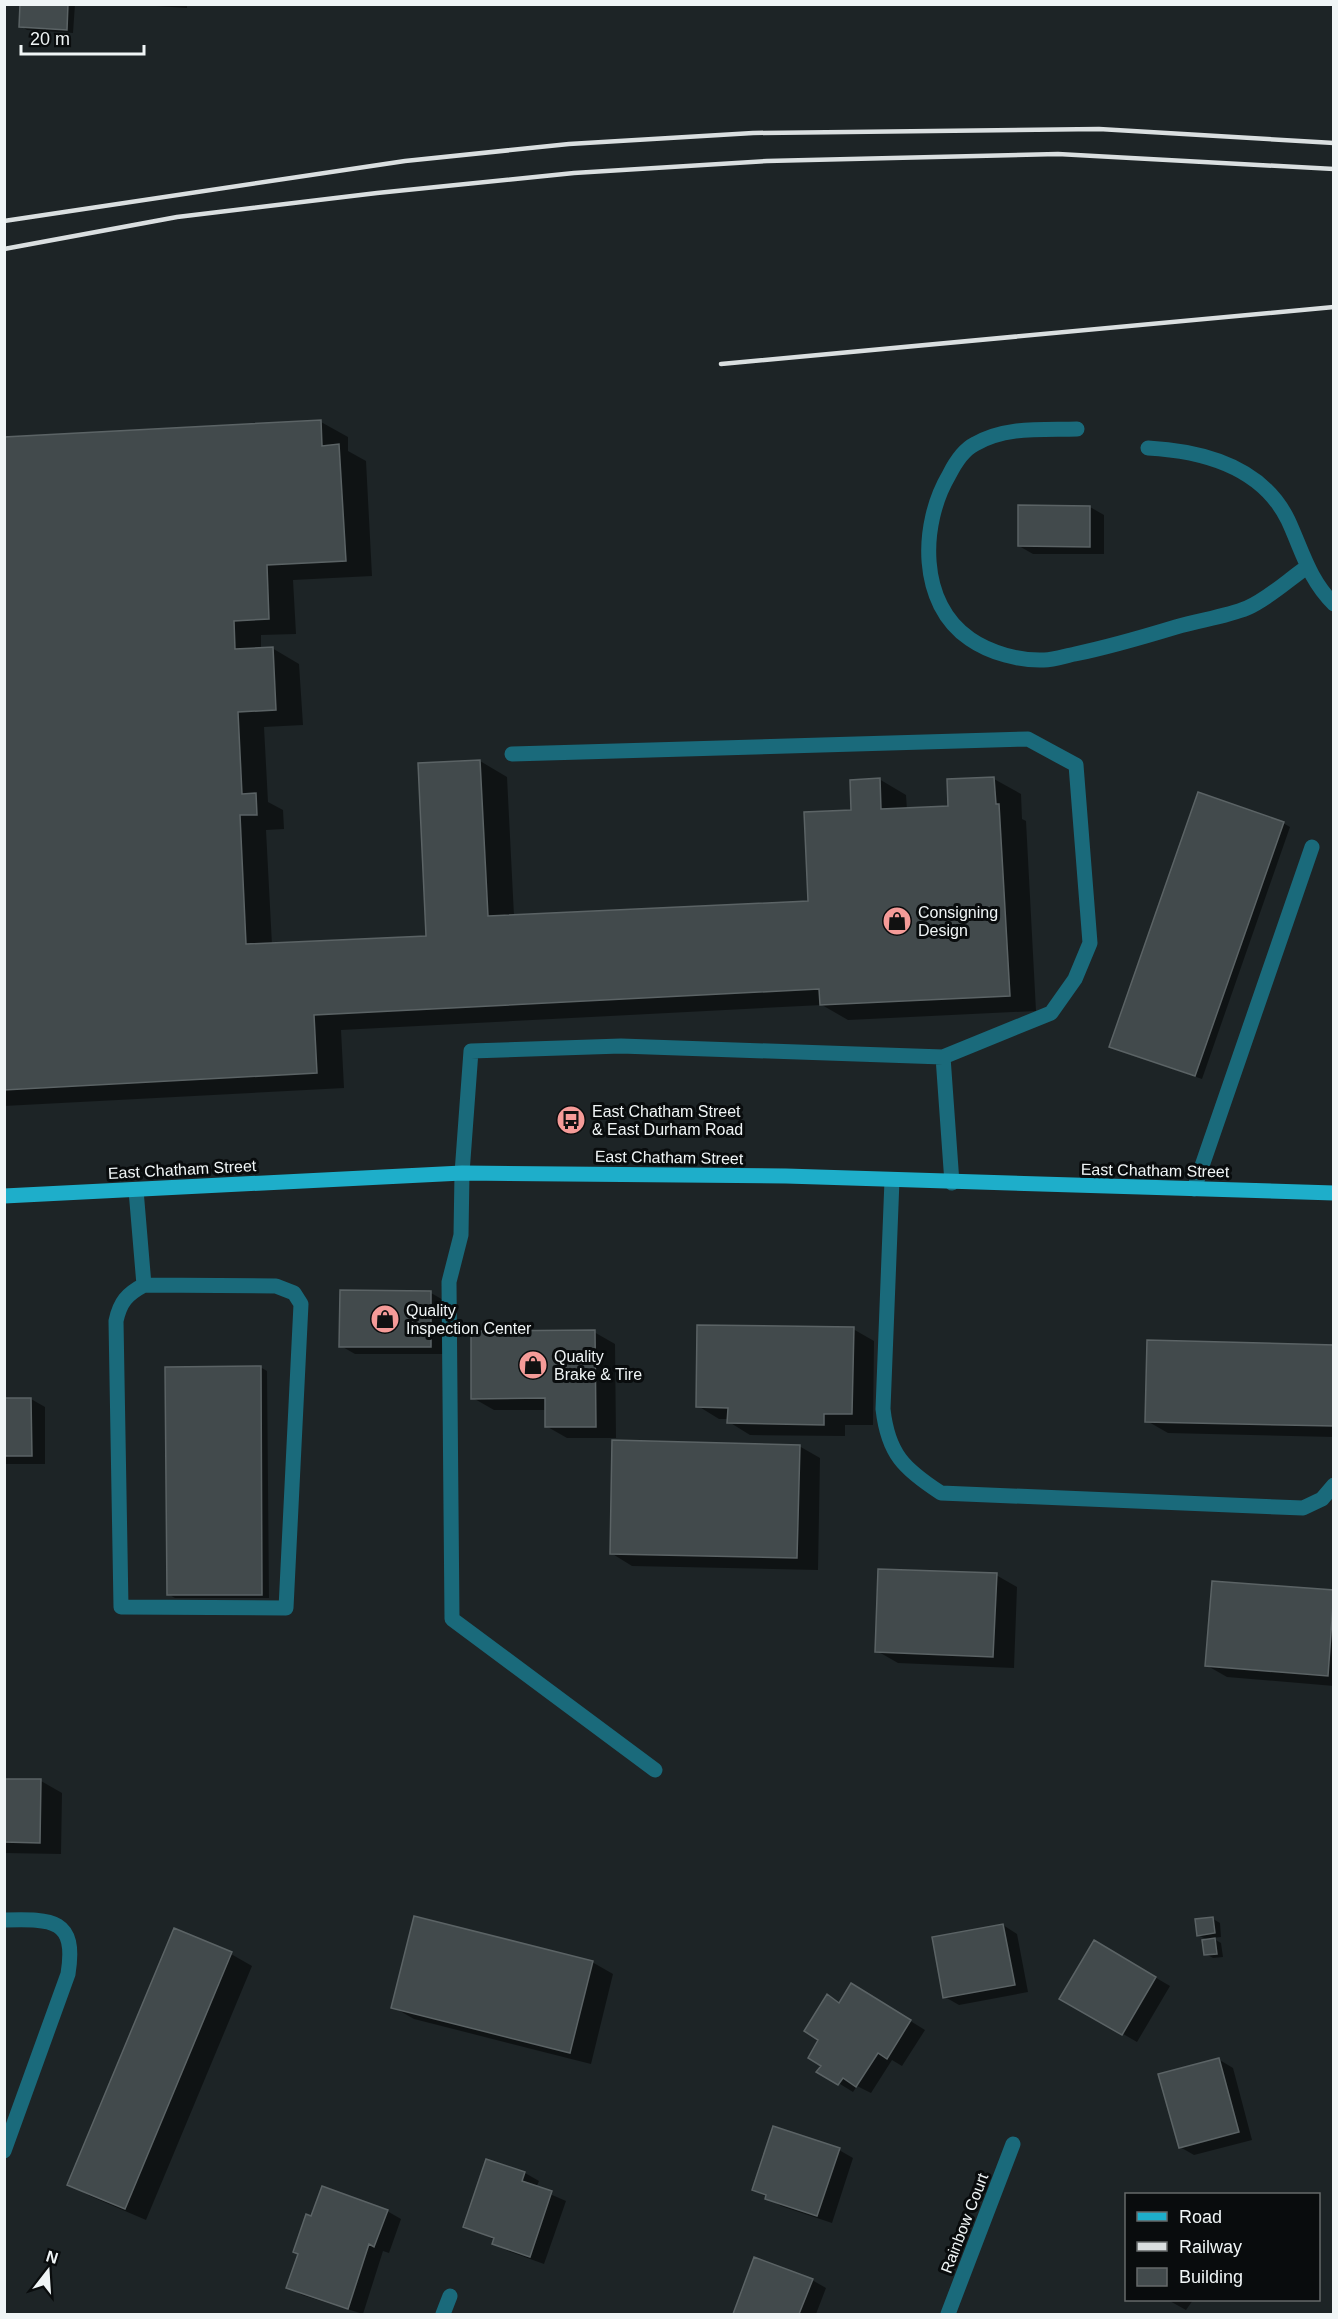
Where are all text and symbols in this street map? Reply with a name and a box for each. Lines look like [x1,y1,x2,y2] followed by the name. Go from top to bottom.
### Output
[21,18,144,56] scale bar
[30,29,70,49] text: 20 m
[918,904,998,939] place label: Consigning Design
[881,905,913,937] shop icon: Consigning Design
[592,1103,743,1138] place label: East Chatham Street & East Durham Road
[555,1104,587,1136] bus stop icon: East Chatham Street & East Durham Road
[595,1148,744,1167] street label: East Chatham Street
[107,1157,257,1182] street label: East Chatham Street
[1081,1161,1230,1180] street label: East Chatham Street
[406,1302,532,1337] place label: Quality Inspection Center
[369,1303,401,1335] shop icon: Quality Inspection Center
[554,1348,642,1383] place label: Quality Brake & Tire
[517,1349,549,1381] shop icon: Quality Brake & Tire
[938,2170,992,2276] street label: Rainbow Court
[1125,2193,1320,2301] legend
[1179,2207,1222,2227] text: Road
[1179,2237,1242,2257] text: Railway
[18,2241,78,2301] north arrow
[44,2247,60,2267] text: N
[1179,2267,1243,2287] text: Building

